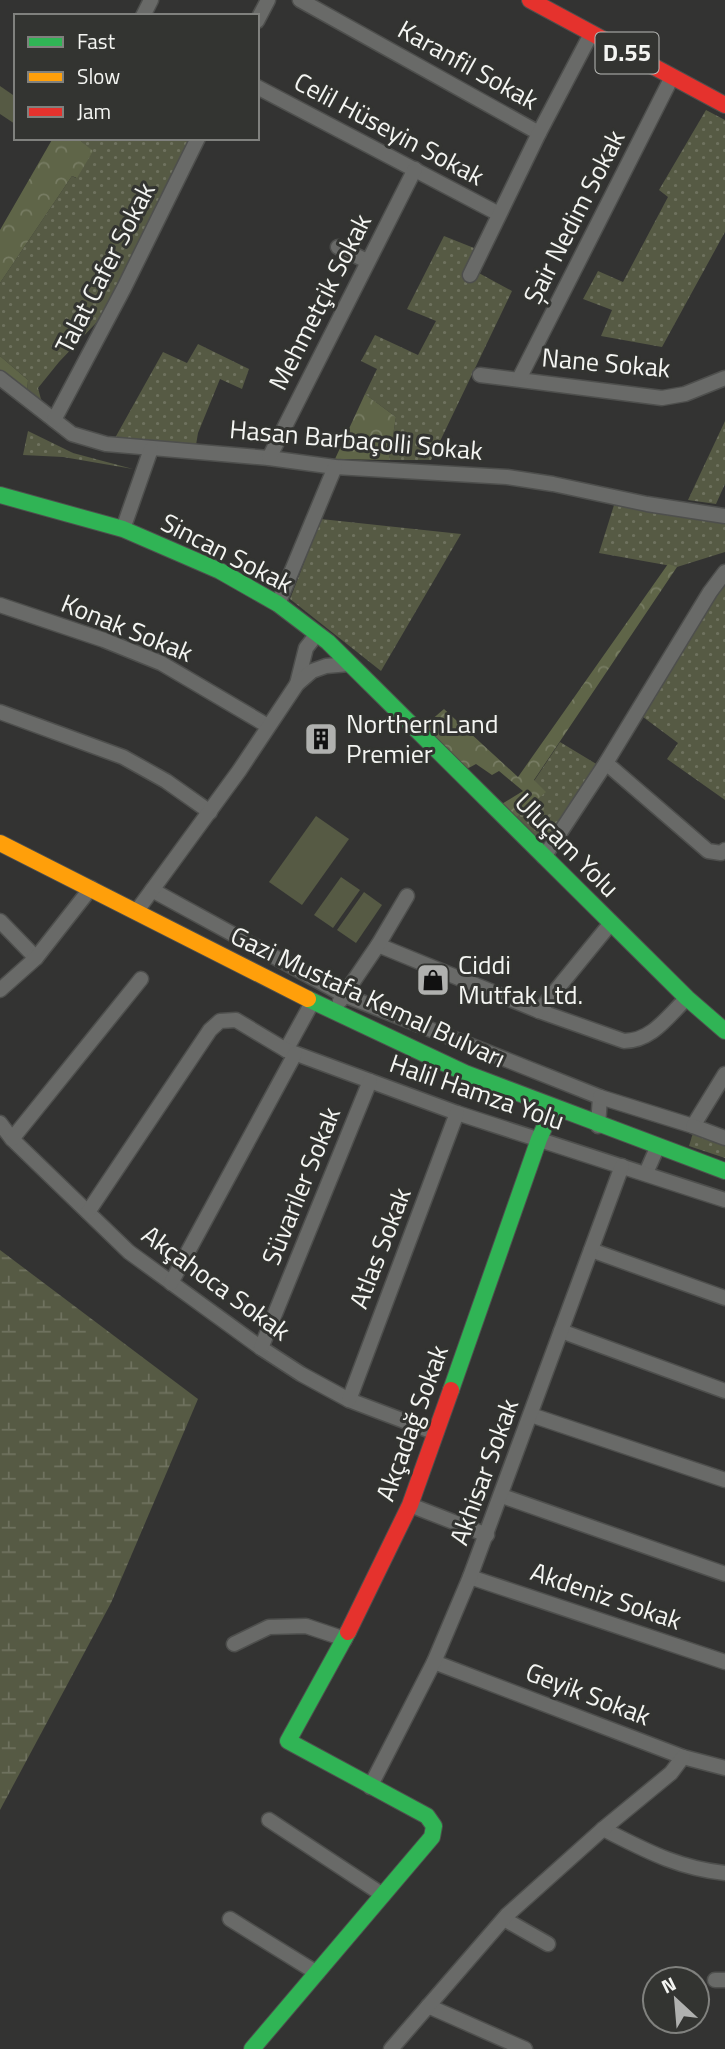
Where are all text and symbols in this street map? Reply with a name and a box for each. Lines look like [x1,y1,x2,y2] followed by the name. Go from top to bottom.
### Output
[391,10,546,119] street label: Karanfil Sokak
[14,14,259,140] legend
[77,25,116,57] text: Fast
[596,32,658,74] road number: D.55
[77,60,120,92] text: Slow
[287,62,491,195] street label: Celil Hüseyin Sokak
[77,95,111,127] text: Jam
[513,123,634,311] street label: Şair Nedim Sokak
[45,175,164,360] street label: Talat Cafer Sokak
[258,207,381,397] street label: Mehmetçik Sokak
[540,337,672,388] street label: Nane Sokak
[228,409,484,470] street label: Hasan Barbaçolli Sokak
[154,503,300,602] street label: Sincan Sokak
[55,583,199,672] street label: Konak Sokak
[346,704,499,773] place label: NorthernLand Premier
[302,720,340,758] building icon: NorthernLand Premier
[506,783,629,906] street label: Uluçam Yolu
[224,916,512,1077] street label: Gazi Mustafa Kemal Bulvarı
[458,945,583,1014] place label: Ciddi Mutfak Ltd.
[414,961,452,999] shop icon: Ciddi Mutfak Ltd.
[384,1043,570,1140] street label: Halil Hamza Yolu
[251,1101,350,1271] street label: Süvariler Sokak
[339,1182,420,1314] street label: Atlas Sokak
[134,1215,299,1350] street label: Akçahoca Sokak
[365,1339,458,1506] street label: Akçadağ Sokak
[439,1393,528,1550] street label: Akhisar Sokak
[525,1551,687,1640] street label: Akdeniz Sokak
[520,1652,656,1735] street label: Geyik Sokak
[641,1965,711,2035] north arrow
[656,1968,681,2000] text: N

